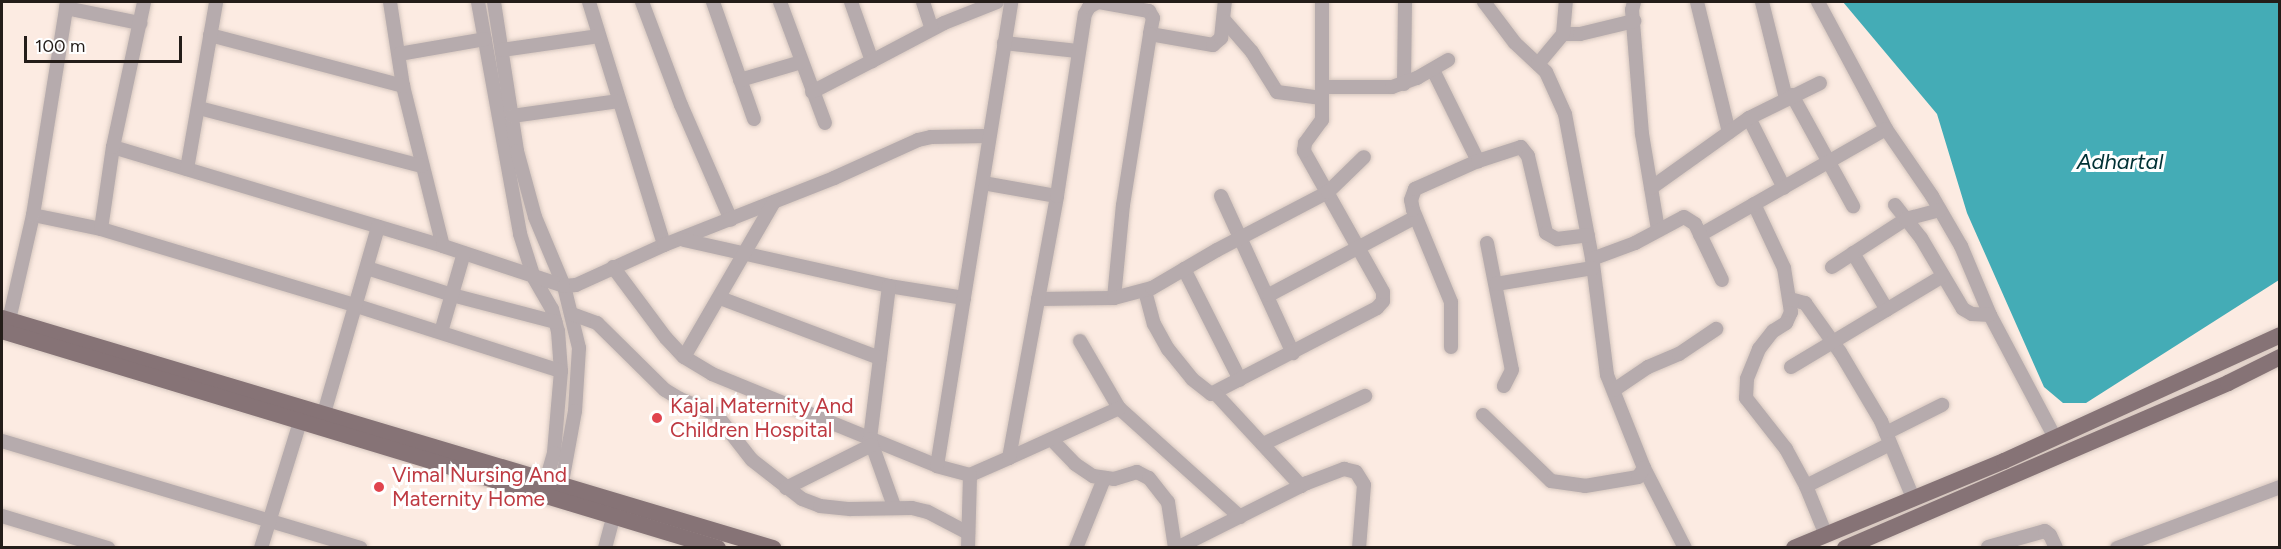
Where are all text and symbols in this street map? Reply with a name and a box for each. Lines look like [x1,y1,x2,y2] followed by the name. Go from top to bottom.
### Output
[27,24,184,62] scale bar
[35,35,85,57] text: 100 m
[2077,149,2163,175] water label: Adhartal
[670,393,853,443] place label: Kajal Maternity And Children Hospital
[648,409,666,427] marker: Kajal Maternity And Children Hospital
[392,462,567,512] place label: Vimal Nursing And Maternity Home
[370,478,388,496] marker: Vimal Nursing And Maternity Home

